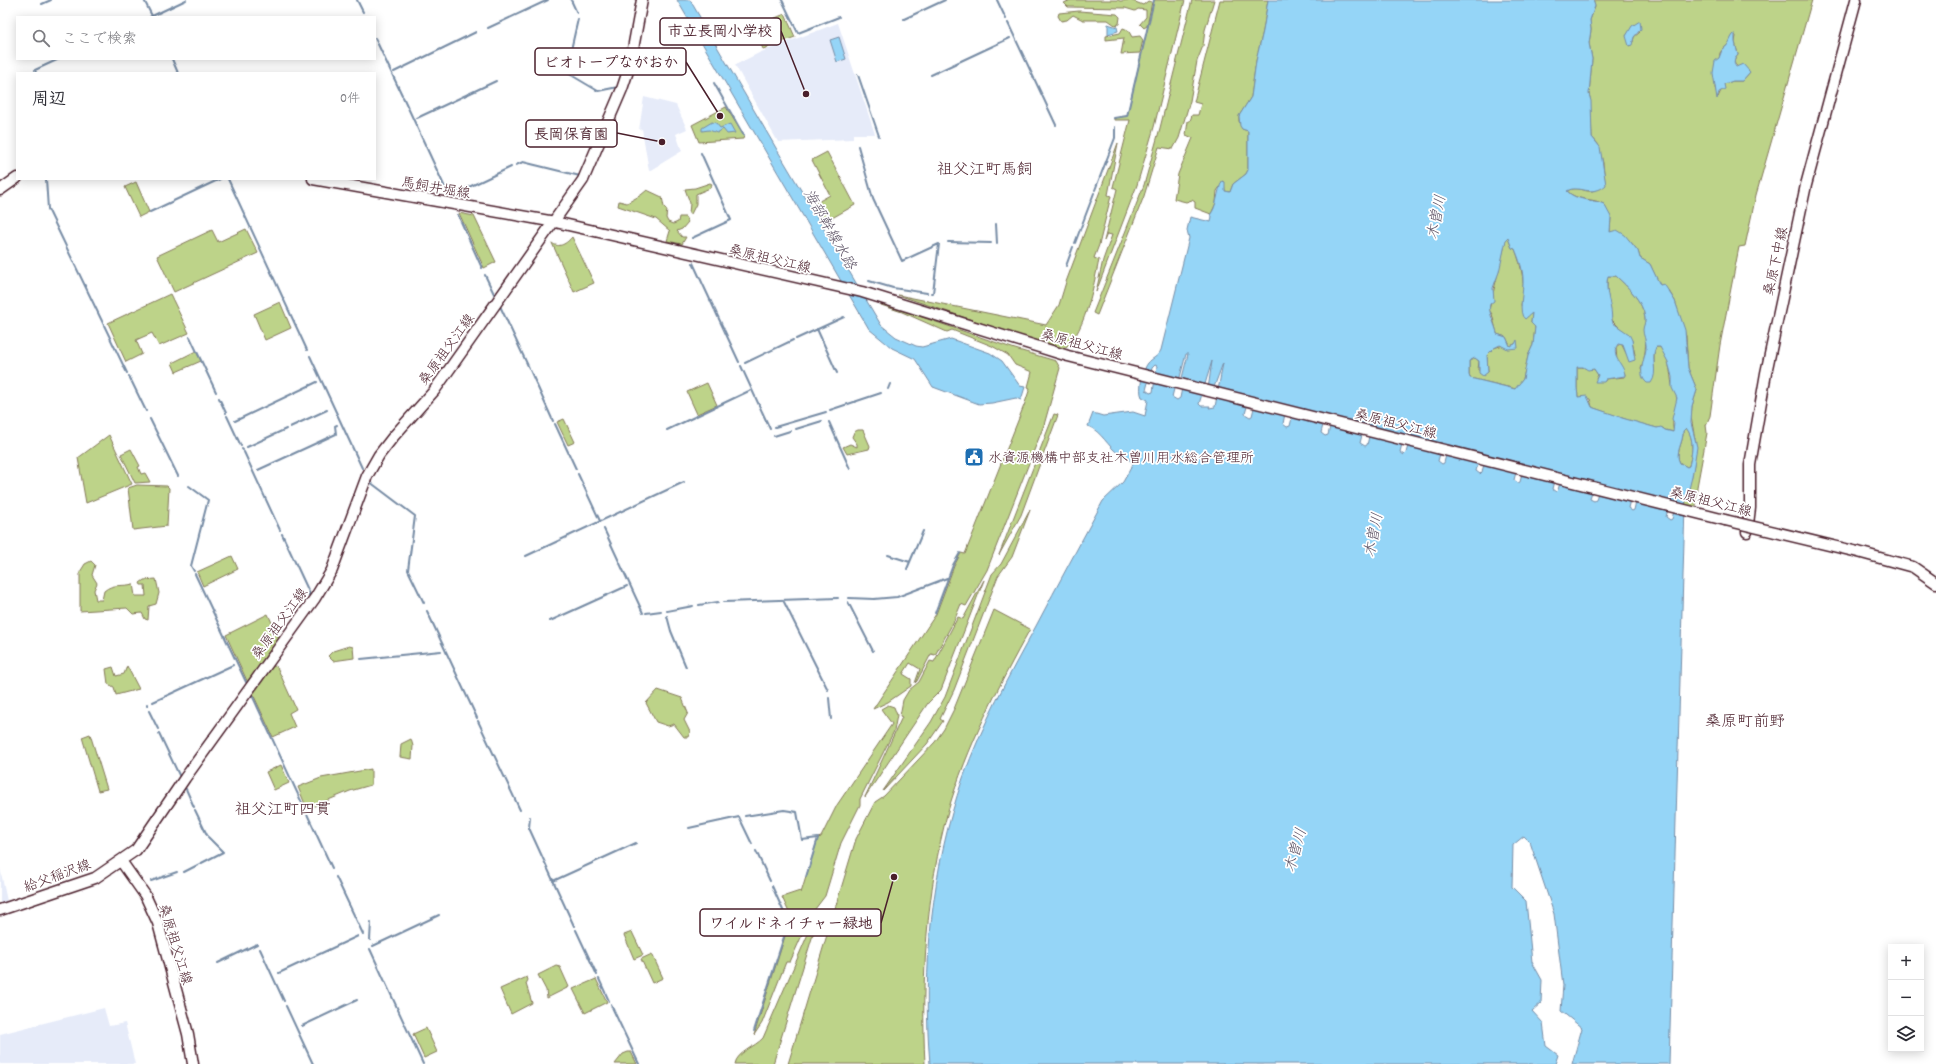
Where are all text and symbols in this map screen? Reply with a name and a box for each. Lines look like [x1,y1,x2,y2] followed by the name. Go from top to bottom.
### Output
[16,16,376,60] search box
[660,18,781,45] callout: 市立長岡小学校
[667,22,773,44] text: 市立長岡小学校
[30,27,52,49] icon: search
[62,29,137,51] text: ここで検索
[535,48,686,75] callout: ビオトープながおか
[544,53,678,75] text: ビオトープながおか
[32,89,66,113] text: 周辺
[340,90,360,109] text: 0件
[526,120,617,147] callout: 長岡保育園
[533,125,609,147] text: 長岡保育園
[937,159,1033,182] district label: 祖父江町馬飼
[399,173,472,205] street label: 馬飼井堀線
[796,186,861,275] water label: 海部幹線水路
[1423,193,1453,242] water label: 木曽川
[1760,225,1794,298] street label: 桑原下中線
[726,241,813,279] street label: 桑原祖父江線
[415,310,480,390] street label: 桑原祖父江線
[1038,325,1125,366] street label: 桑原祖父江線
[1352,405,1439,445] street label: 桑原祖父江線
[963,446,985,468] public building icon: 水資源機構中部支社木曽川用水総合管理所
[988,449,1254,469] place label: 水資源機構中部支社木曽川用水総合管理所
[1667,483,1754,523] street label: 桑原祖父江線
[1360,511,1390,560] water label: 木曽川
[248,584,313,664] street label: 桑原祖父江線
[1705,711,1785,734] district label: 桑原町前野
[235,799,331,822] district label: 祖父江町四貫
[1280,826,1314,875] water label: 木曽川
[21,856,94,898] street label: 給父稲沢線
[152,901,196,988] street label: 桑原祖父江線
[700,909,881,936] callout: ワイルドネイチャー緑地
[709,914,873,936] text: ワイルドネイチャー緑地
[1888,944,1924,1052] map controls
[1888,944,1924,980] button: +
[1888,980,1924,1016] button: −
[1888,1016,1924,1052] button: layers

